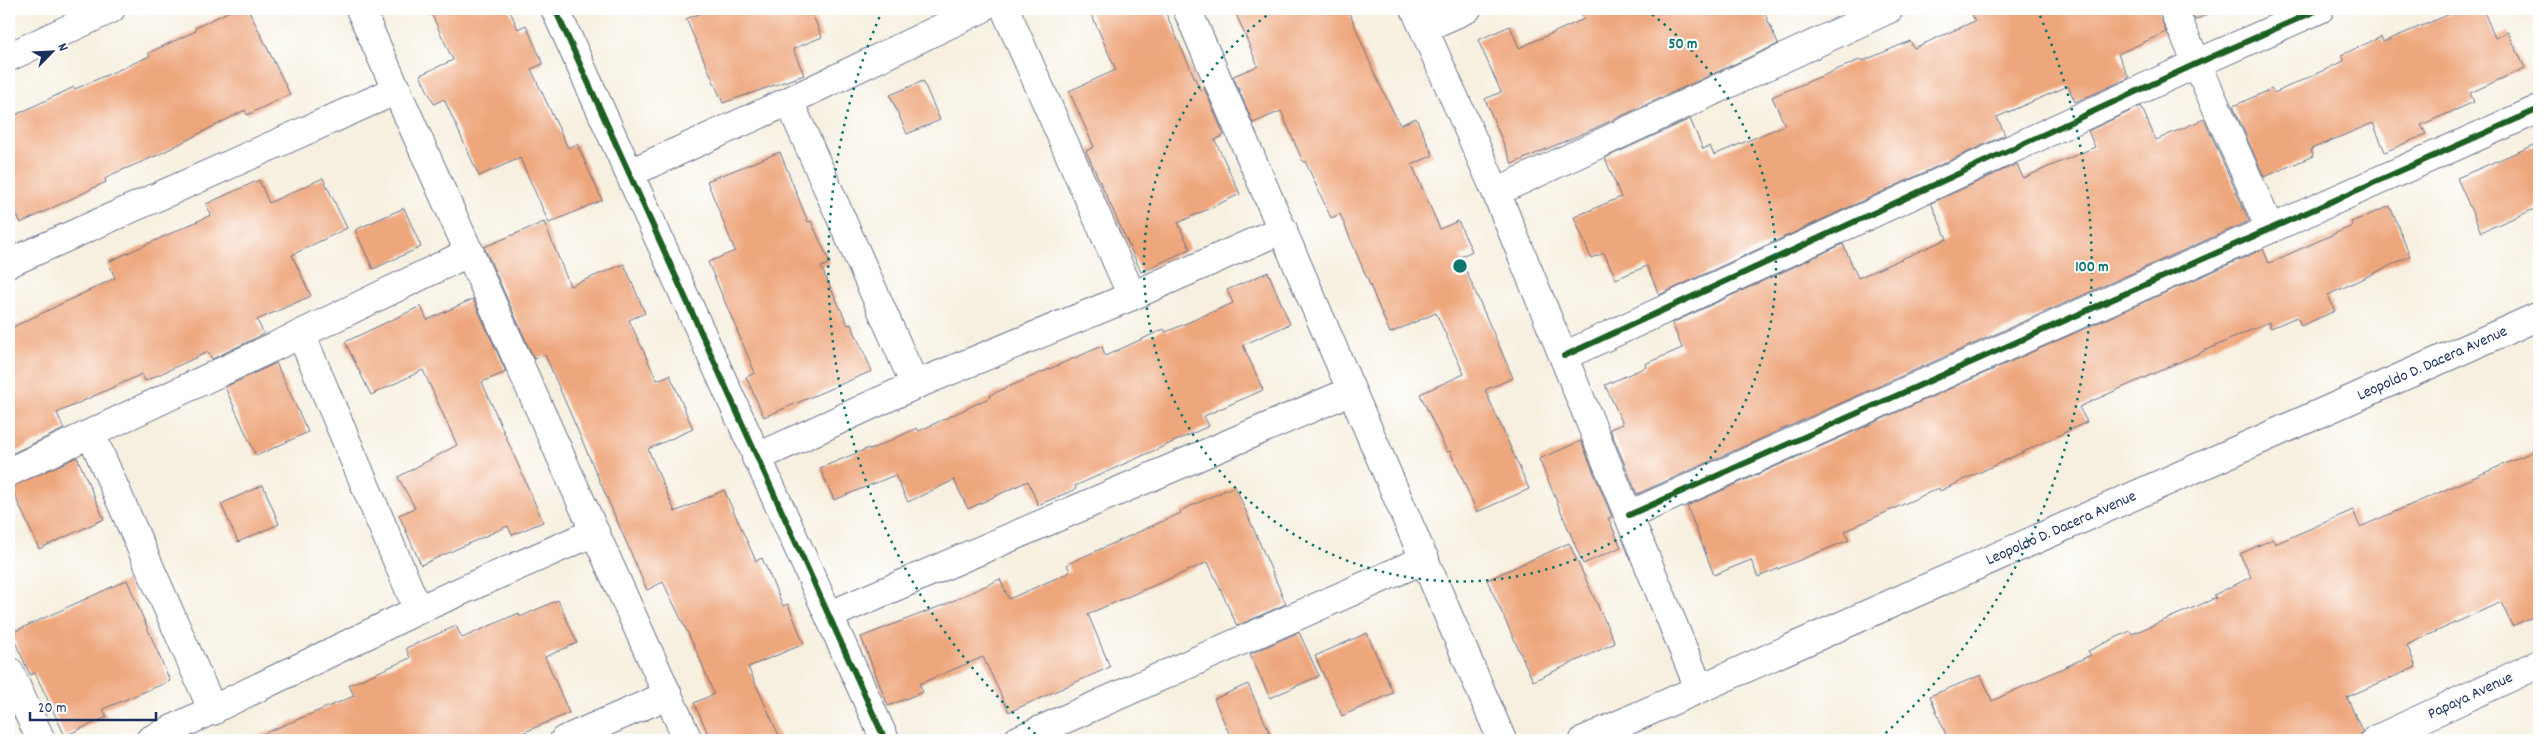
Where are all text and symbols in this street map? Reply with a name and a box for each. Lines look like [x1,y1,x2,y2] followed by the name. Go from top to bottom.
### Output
[28,28,78,78] north arrow
[1669,34,1697,56] text: 50 m
[52,40,73,55] text: N
[1451,257,1469,275] centre of rings
[2075,257,2109,279] text: 100 m
[2353,320,2511,407] street label: Leopoldo D. Dacera Avenue
[1982,485,2140,572] street label: Leopoldo D. Dacera Avenue
[2424,666,2516,725] street label: Papaya Avenue
[30,689,156,721] scale bar
[38,698,66,720] text: 20 m

